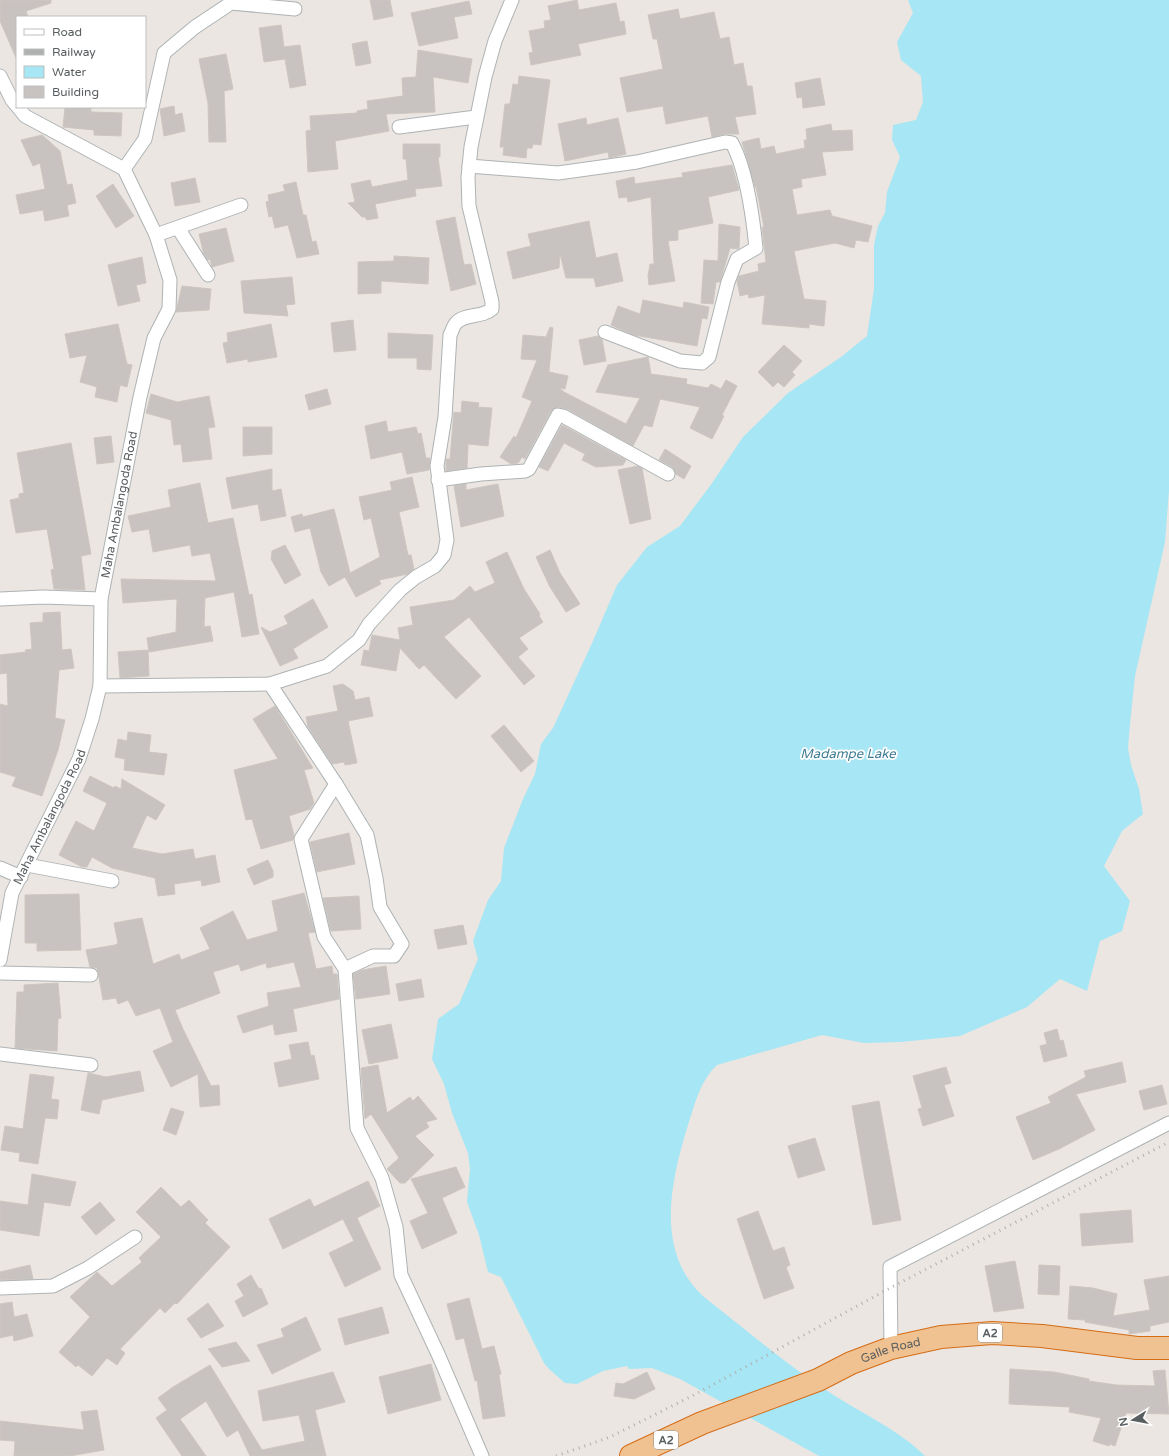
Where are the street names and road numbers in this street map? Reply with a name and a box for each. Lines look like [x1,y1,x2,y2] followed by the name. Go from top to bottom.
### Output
[98,430,140,579] street label: Maha Ambalangoda Road
[10,748,89,887] street label: Maha Ambalangoda Road
[978,1324,1002,1342] road number: A2
[859,1335,922,1366] street label: Galle Road
[654,1431,678,1449] road number: A2

